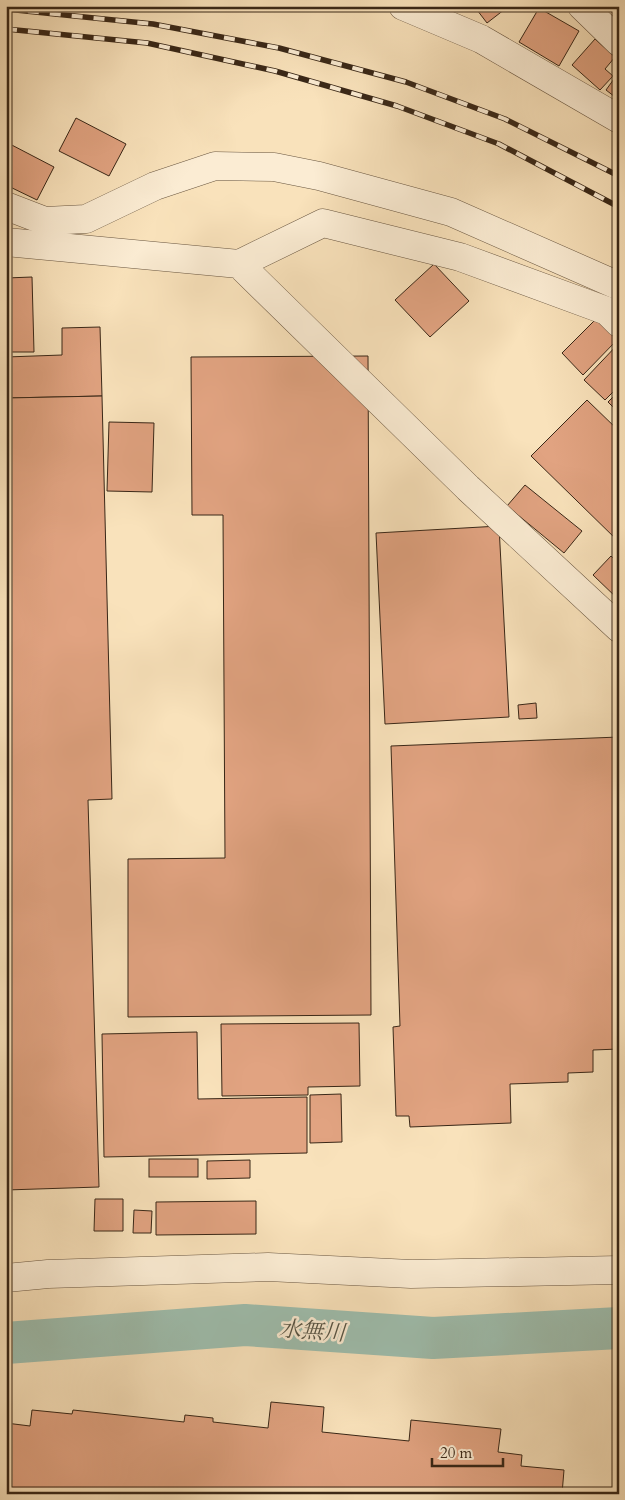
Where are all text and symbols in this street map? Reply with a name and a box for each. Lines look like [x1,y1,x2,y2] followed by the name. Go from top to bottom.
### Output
[278,1314,348,1348] water label: 水無川
[432,1435,504,1467] scale bar
[440,1443,472,1463] text: 20 m

